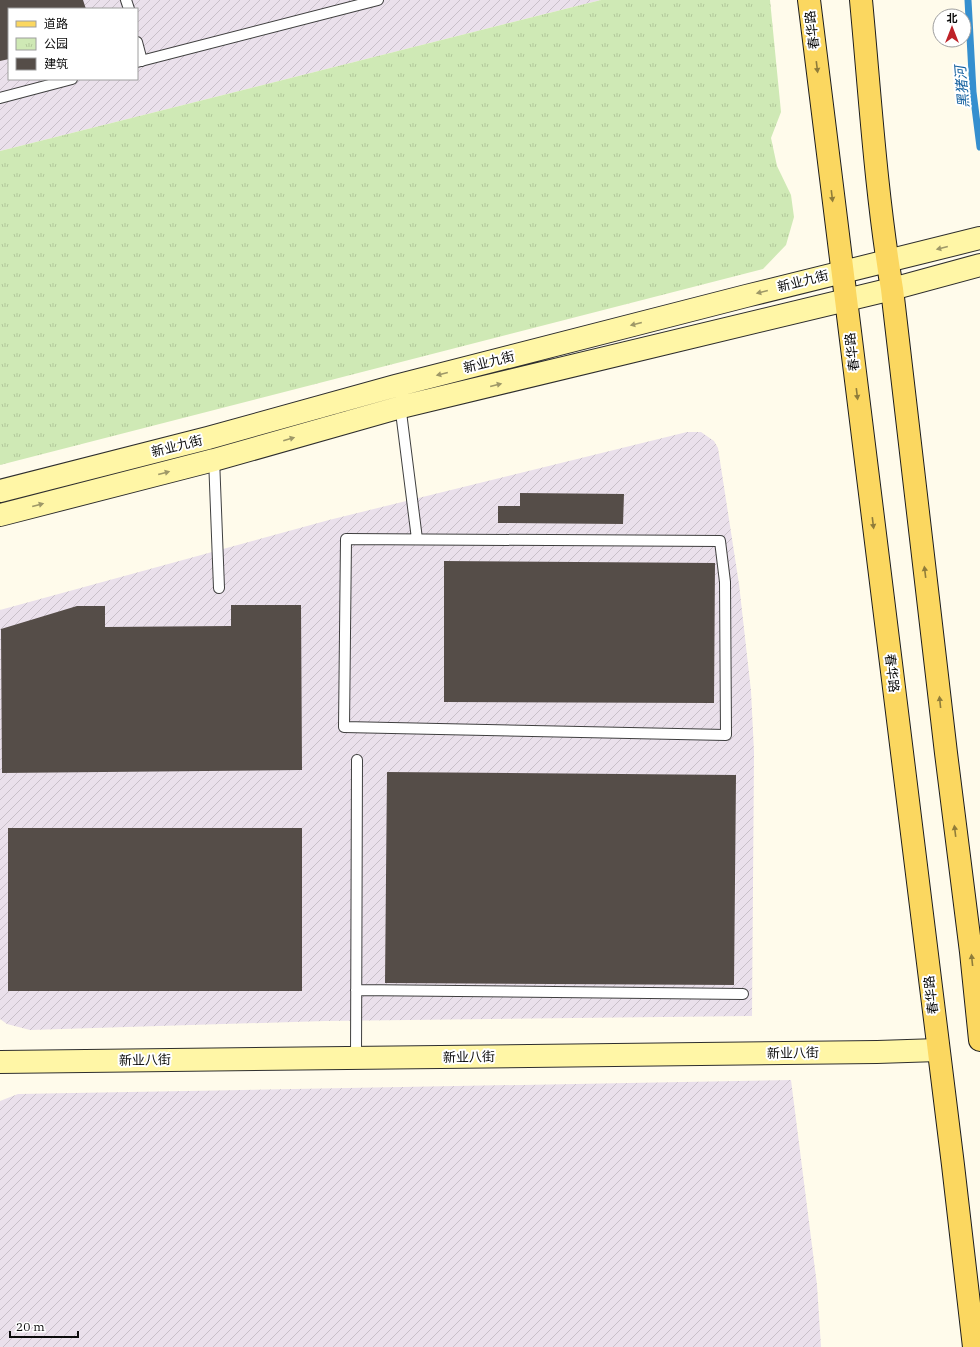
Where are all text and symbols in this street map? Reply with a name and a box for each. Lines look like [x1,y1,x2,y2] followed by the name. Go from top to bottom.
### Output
[8,8,138,80] legend
[932,8,972,48] north arrow
[801,10,823,50] street label: 春华路
[947,11,958,25] text: 北
[44,16,68,31] text: 道路
[44,36,68,51] text: 公园
[44,56,68,71] text: 建筑
[814,60,820,73] one-way arrow
[951,62,973,109] water label: 黑猪河
[829,190,835,202] one-way arrow
[936,245,948,251] one-way arrow
[776,266,830,296] street label: 新业九街
[755,289,767,295] one-way arrow
[629,322,642,328] one-way arrow
[841,332,863,372] street label: 春华路
[462,347,516,377] street label: 新业九街
[436,371,448,377] one-way arrow
[490,381,502,387] one-way arrow
[854,388,860,400] one-way arrow
[150,431,204,461] street label: 新业九街
[283,436,295,442] one-way arrow
[157,469,170,475] one-way arrow
[32,502,44,508] one-way arrow
[870,517,876,529] one-way arrow
[922,566,928,578] one-way arrow
[881,653,903,693] street label: 春华路
[937,696,943,708] one-way arrow
[952,825,959,837] one-way arrow
[968,954,975,966] one-way arrow
[920,975,942,1015] street label: 春华路
[767,1044,819,1062] street label: 新业八街
[443,1048,495,1066] street label: 新业八街
[119,1051,171,1069] street label: 新业八街
[10,1313,78,1339] scale bar
[16,1319,45,1334] text: 20 m

